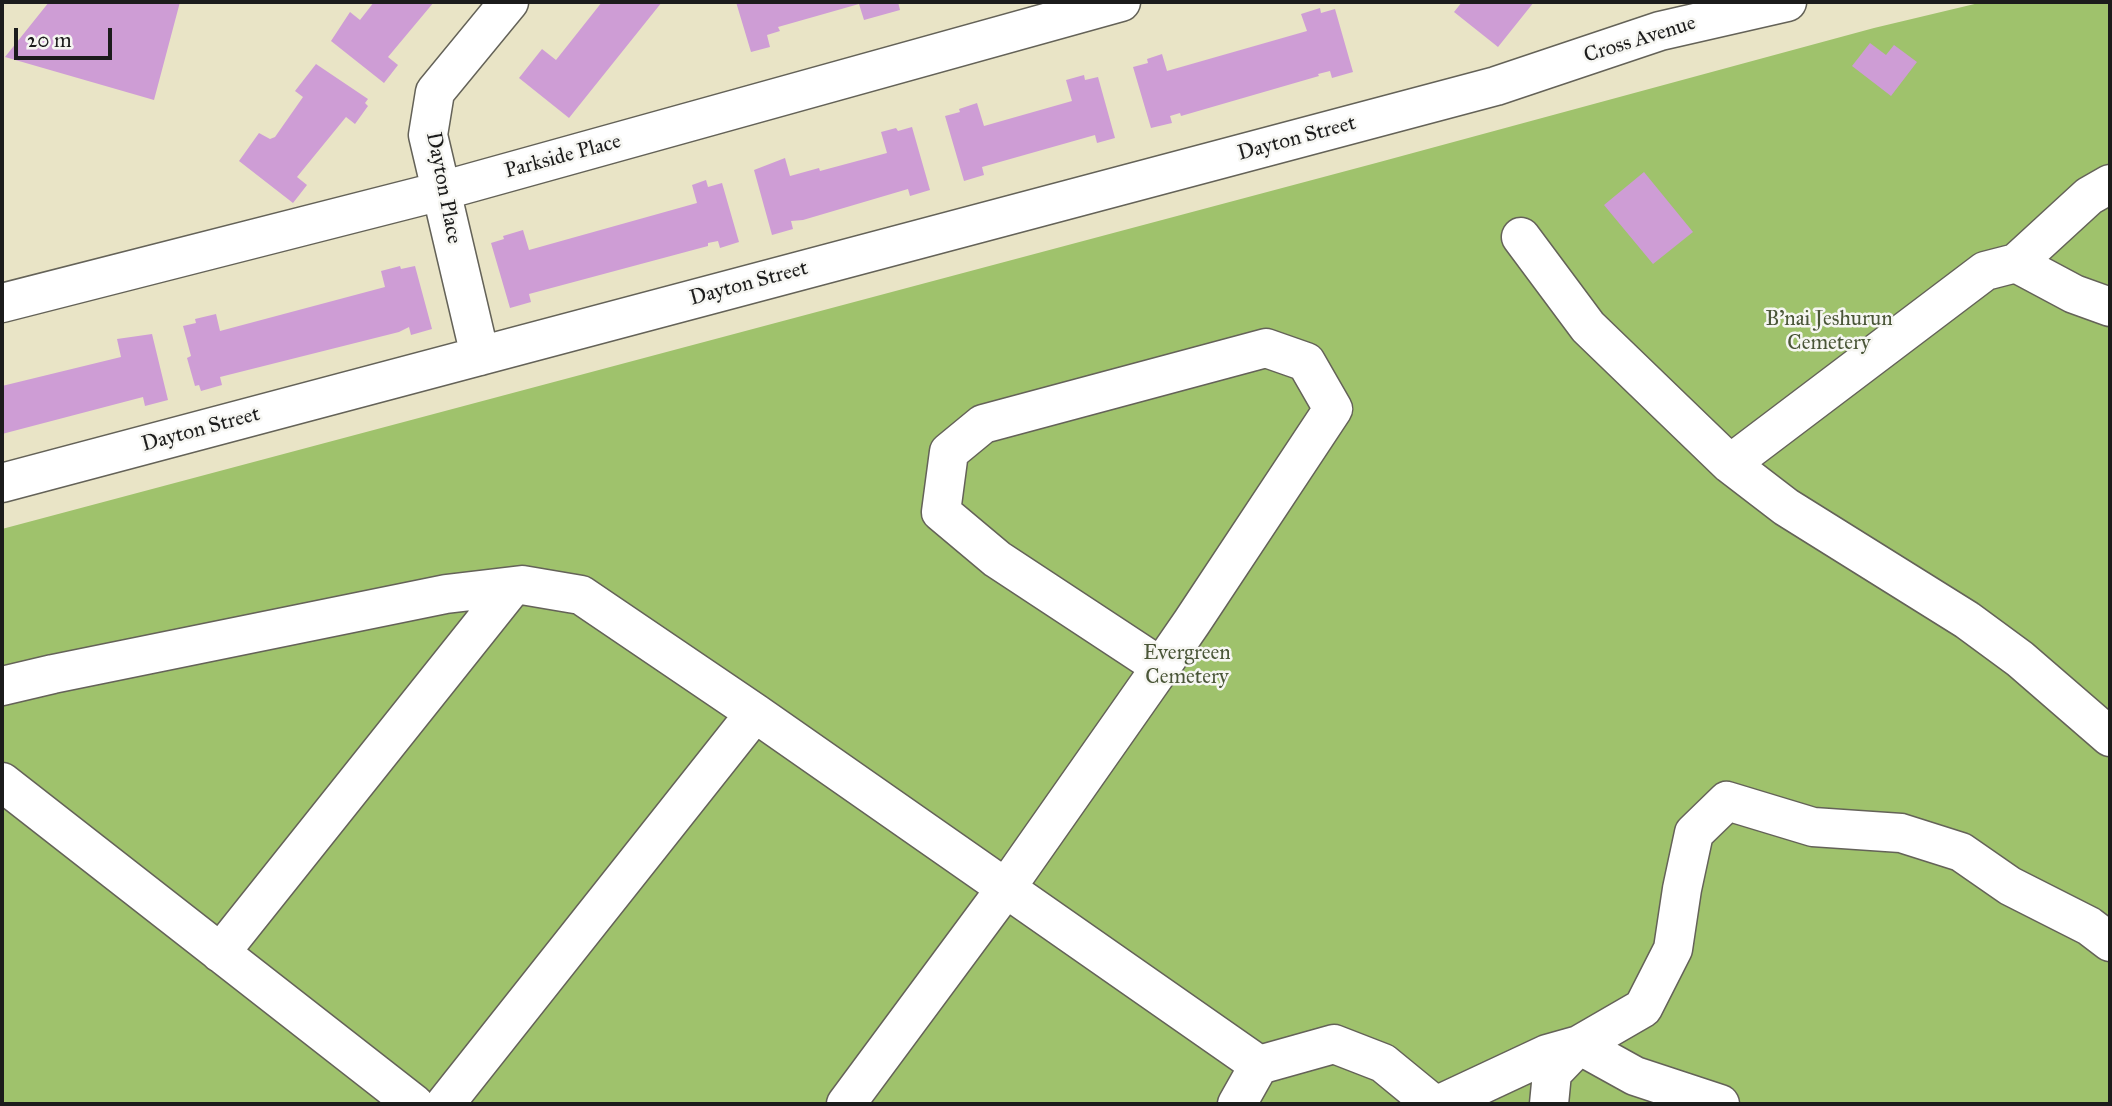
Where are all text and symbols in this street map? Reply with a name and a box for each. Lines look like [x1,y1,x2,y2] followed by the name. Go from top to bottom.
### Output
[1581,11,1699,69] street label: Cross Avenue
[18,14,116,58] scale bar
[27,27,72,53] text: 20 m
[1235,111,1359,167] street label: Dayton Street
[502,129,624,185] street label: Parkside Place
[420,130,466,246] street label: Dayton Place
[687,256,811,312] street label: Dayton Street
[1765,307,1893,357] park label: B'nai Jeshurun Cemetery
[139,402,263,458] street label: Dayton Street
[1143,641,1231,691] park label: Evergreen Cemetery

